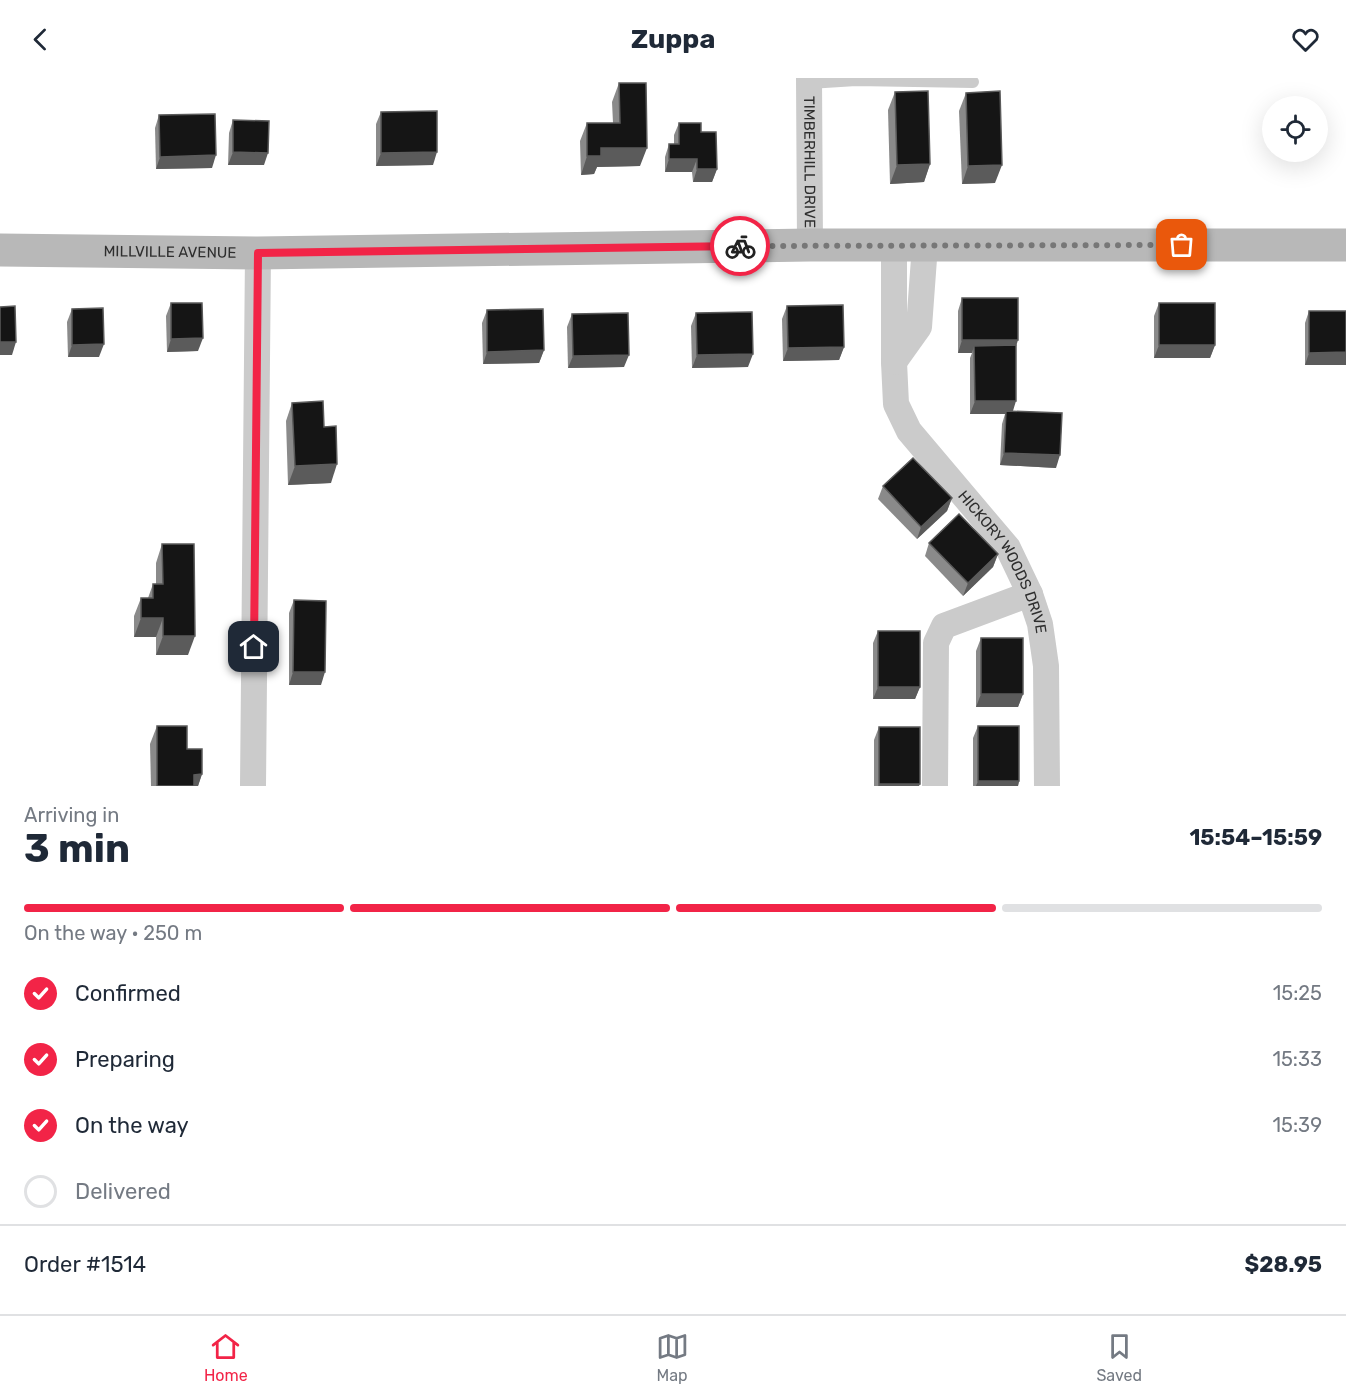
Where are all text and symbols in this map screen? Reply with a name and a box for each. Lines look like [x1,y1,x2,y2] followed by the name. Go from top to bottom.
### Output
[24,23,57,56] icon: back
[631,23,715,55] text: Zuppa
[1289,23,1322,56] icon: heart
[800,96,819,228] street label: TIMBERHILL DRIVE
[1262,96,1328,162] map controls
[1262,96,1328,162] button: locate
[710,216,770,276] courier
[1156,219,1207,270] pin
[1165,228,1198,261] icon: bag
[724,230,757,263] icon: bike
[103,242,237,262] street label: MILLVILLE AVENUE
[954,487,1050,634] street label: HICKORY WOODS DRIVE
[228,621,279,672] pin
[237,630,270,663] icon: home
[24,803,119,827] text: Arriving in
[1189,824,1322,851] text: 15:54–15:59
[24,826,130,872] text: 3 min
[24,921,202,945] text: On the way · 250 m
[24,977,57,1010] icon: check
[75,980,181,1007] text: Confirmed
[1273,981,1322,1005] text: 15:25
[24,1043,57,1076] icon: check
[75,1046,175,1073] text: Preparing
[1272,1047,1322,1071] text: 15:33
[24,1109,57,1142] icon: check
[75,1112,189,1139] text: On the way
[1273,1113,1322,1137] text: 15:39
[75,1178,171,1205] text: Delivered
[24,1251,146,1278] text: Order #1514
[1245,1251,1322,1278] text: $28.95
[204,1330,248,1385] tab: Home
[656,1330,689,1385] tab: Map
[1096,1330,1142,1385] tab: Saved

